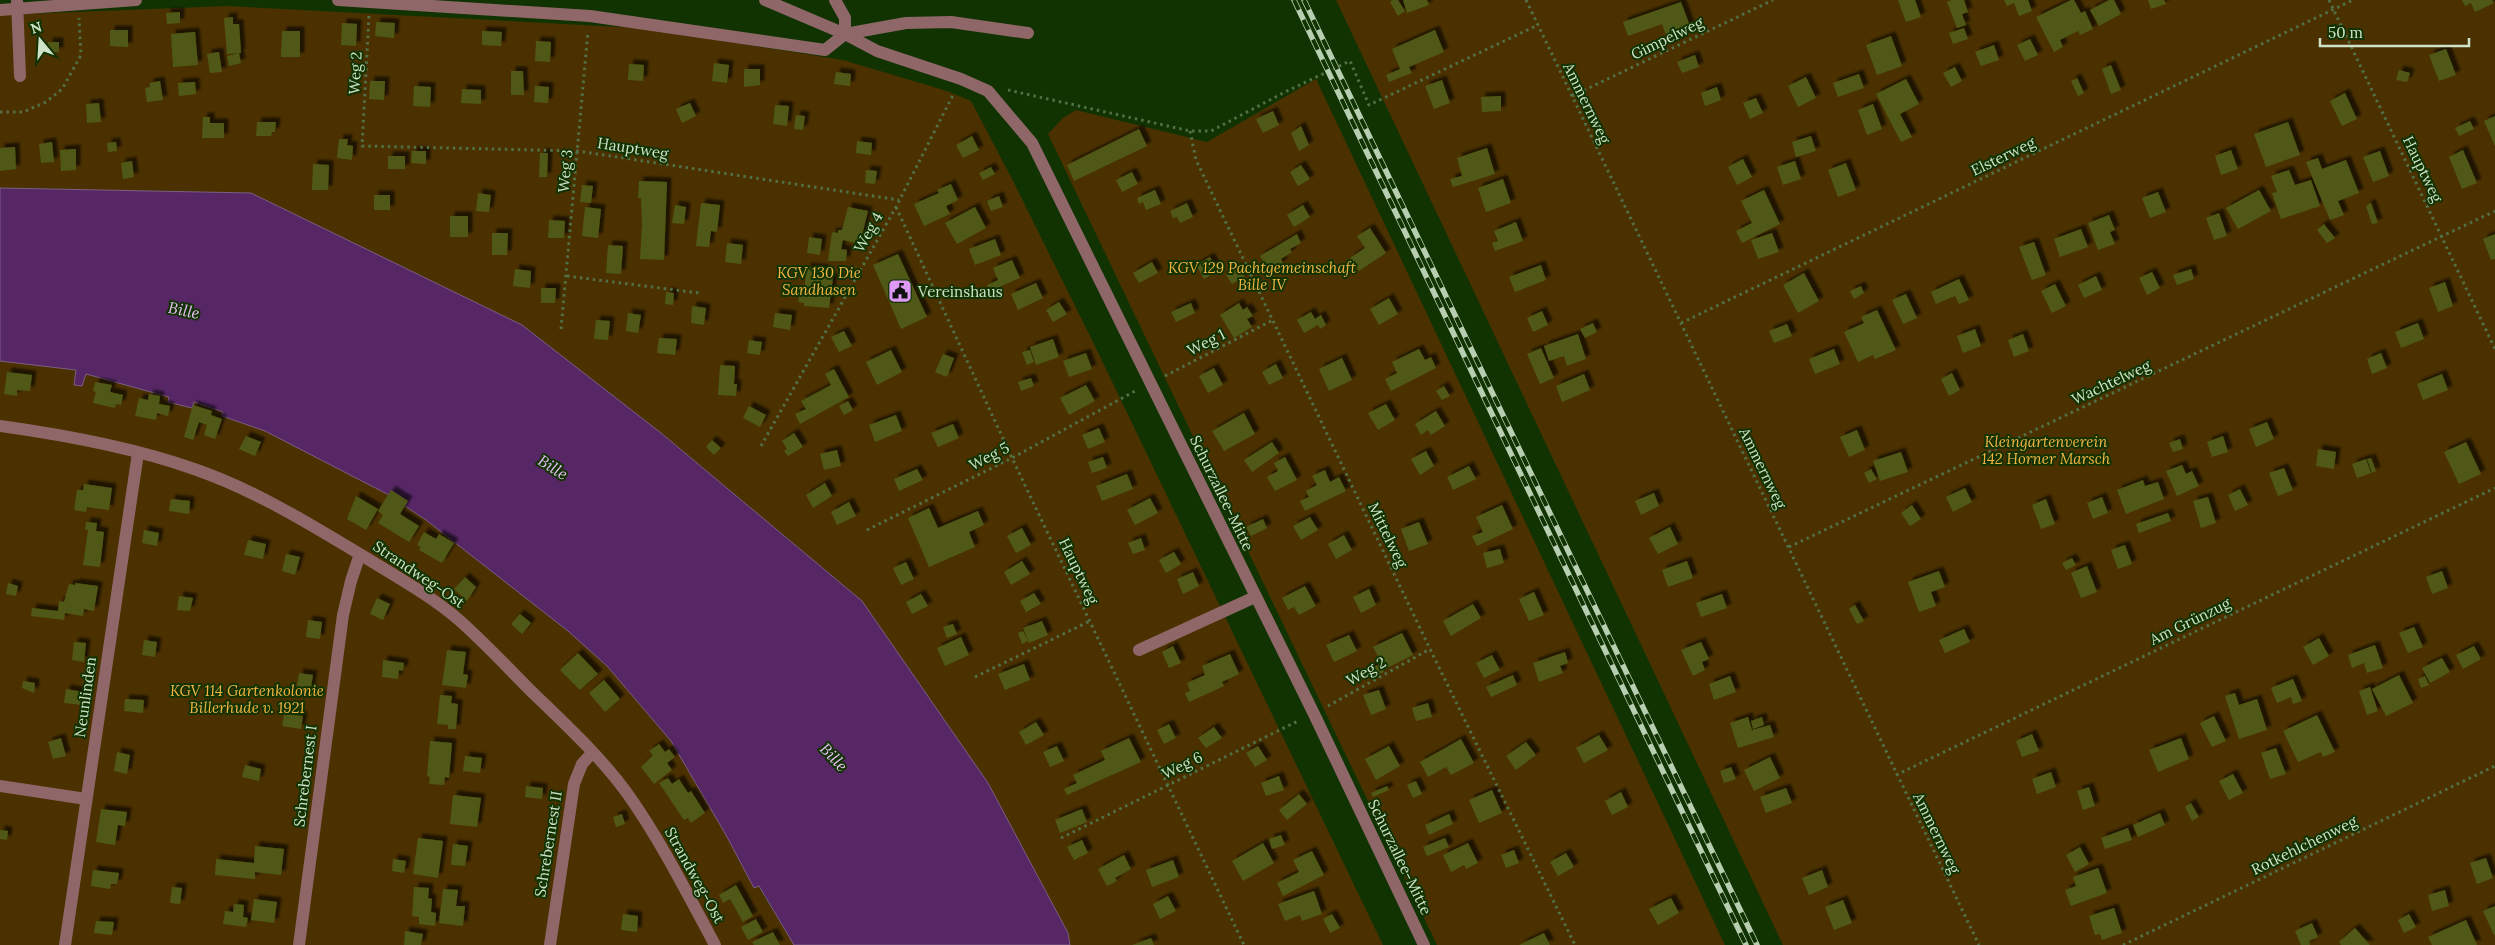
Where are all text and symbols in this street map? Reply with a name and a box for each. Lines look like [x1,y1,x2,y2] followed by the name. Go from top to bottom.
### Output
[1628,12,1707,64] street label: Gimpelweg
[15,15,65,65] north arrow
[2320,15,2469,47] scale bar
[28,17,44,38] text: N
[2328,23,2363,42] text: 50 m
[344,51,366,95] street label: Weg 2
[1559,58,1615,147] street label: Ammernweg
[1968,132,2039,180] street label: Elsterweg
[596,133,670,163] street label: Hauptweg
[2399,133,2448,206] street label: Hauptweg
[554,149,576,193] street label: Weg 3
[849,209,887,255] street label: Weg 4
[1168,258,1356,294] park label: KGV 129 Pachtgemeinschaft Bille IV
[777,263,861,299] park label: KGV 130 Die Sandhasen
[887,278,913,304] public building icon: Vereinshaus
[917,282,1003,301] place label: Vereinshaus
[166,297,202,323] water label: Bille
[1184,324,1228,360] street label: Weg 1
[2068,355,2154,409] street label: Wachtelweg
[1735,423,1791,512] street label: Ammernweg
[1186,432,1258,554] street label: Schurzallee-Mitte
[1982,432,2111,468] park label: Kleingartenverein 142 Horner Marsch
[966,438,1012,474] street label: Weg 5
[534,450,572,484] water label: Bille
[1364,499,1412,571] street label: Mittelweg
[1055,535,1104,608] street label: Hauptweg
[369,536,469,612] street label: Strandweg-Ost
[2146,593,2234,649] street label: Am Grünzug
[1343,652,1389,690] street label: Weg 2
[70,656,100,738] street label: Neunlinden
[170,681,324,717] park label: KGV 114 Gartenkolonie Billerhude v. 1921
[289,724,321,828] street label: Schrebernest I
[816,739,852,776] water label: Bille
[1158,747,1206,783] street label: Weg 6
[1909,788,1965,877] street label: Ammernweg
[530,790,566,898] street label: Schrebernest II
[1364,796,1436,918] street label: Schurzallee-Mitte
[2248,811,2361,879] street label: Rotkehlchenweg
[661,824,729,926] street label: Strandweg-Ost

